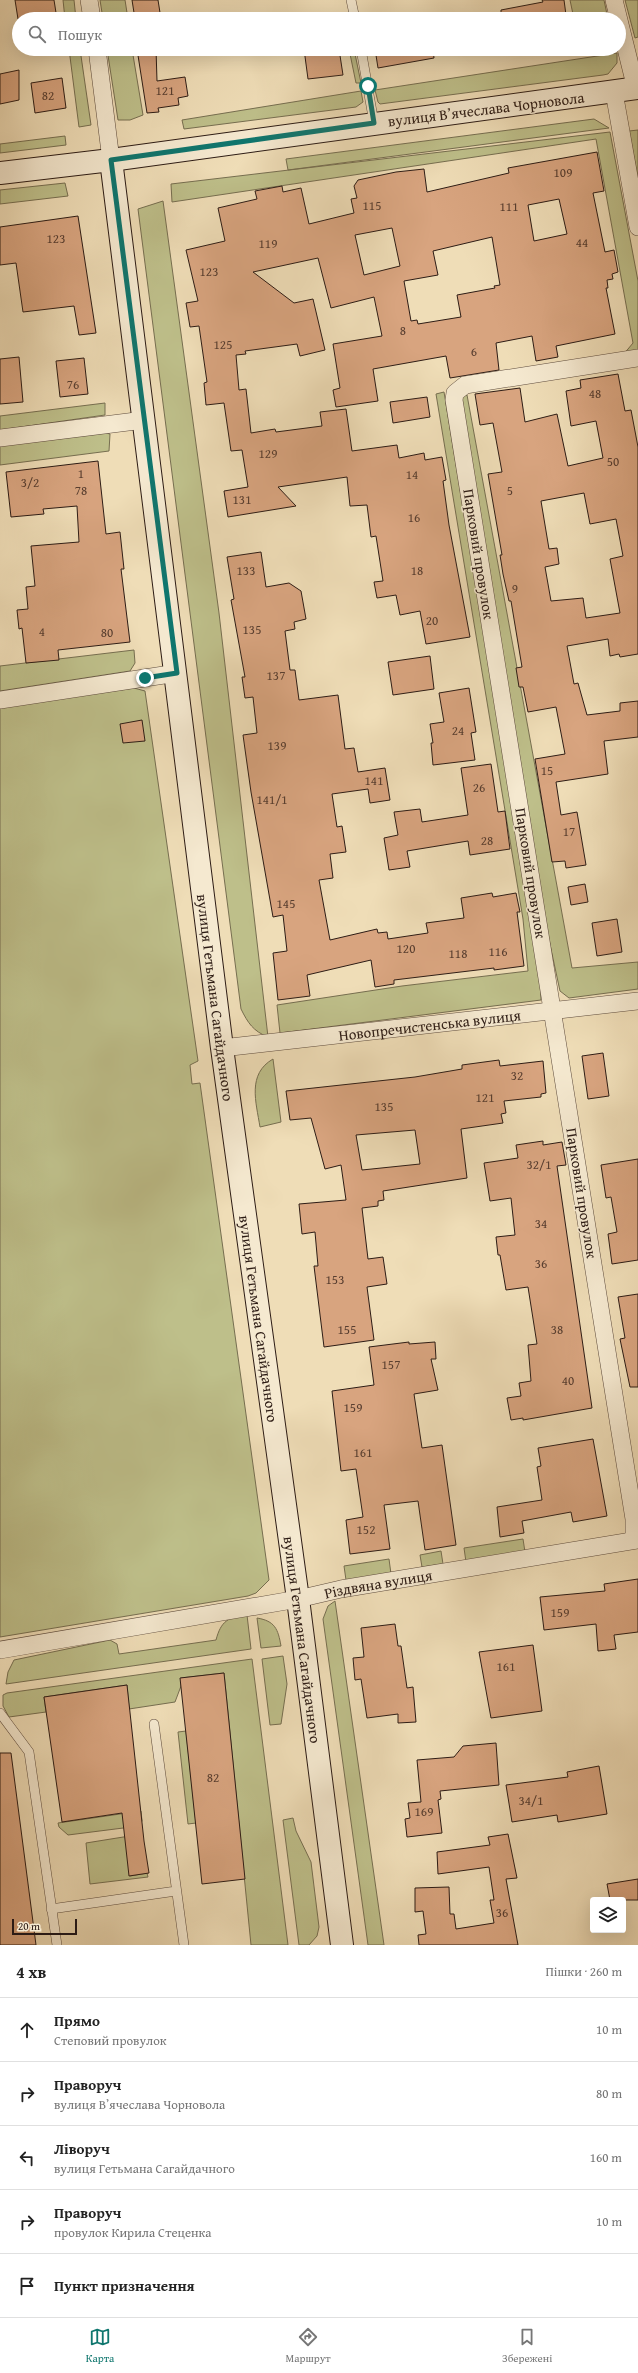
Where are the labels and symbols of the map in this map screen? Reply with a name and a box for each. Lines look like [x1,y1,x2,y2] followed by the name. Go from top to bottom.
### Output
[359,77,377,95] route start
[156,81,174,100] house number: 121
[42,86,54,105] house number: 82
[387,86,586,131] street label: вулиця Вʼячеслава Чорновола
[554,163,572,182] house number: 109
[363,196,381,215] house number: 115
[500,197,518,216] house number: 111
[47,229,65,248] house number: 123
[576,233,588,252] house number: 44
[259,234,277,253] house number: 119
[200,262,218,281] house number: 123
[400,321,406,340] house number: 8
[214,335,232,354] house number: 125
[471,342,477,361] house number: 6
[67,375,79,394] house number: 76
[589,384,601,403] house number: 48
[259,444,277,463] house number: 129
[607,452,619,471] house number: 50
[78,464,84,483] house number: 1
[406,465,418,484] house number: 14
[21,473,39,492] house number: 3/2
[75,481,87,500] house number: 78
[507,481,513,500] house number: 5
[458,487,500,621] street label: Парковий провулок
[233,490,251,509] house number: 131
[408,508,420,527] house number: 16
[237,561,255,580] house number: 133
[411,561,423,580] house number: 18
[512,579,518,598] house number: 9
[426,611,438,630] house number: 20
[243,620,261,639] house number: 135
[39,622,45,641] house number: 4
[101,623,113,642] house number: 80
[267,666,285,685] house number: 137
[136,669,154,687] route end
[452,721,464,740] house number: 24
[268,736,286,755] house number: 139
[541,761,553,780] house number: 15
[365,771,383,790] house number: 141
[473,778,485,797] house number: 26
[256,790,288,809] house number: 141/1
[510,806,552,940] street label: Парковий провулок
[563,822,575,841] house number: 17
[481,831,493,850] house number: 28
[192,893,240,1103] street label: вулиця Гетьмана Сагайдачного
[277,894,295,913] house number: 145
[397,939,415,958] house number: 120
[489,942,507,961] house number: 116
[449,944,467,963] house number: 118
[337,1004,522,1045] street label: Новопречистенська вулиця
[511,1066,523,1085] house number: 32
[476,1088,494,1107] house number: 121
[375,1097,393,1116] house number: 135
[561,1126,603,1260] street label: Парковий провулок
[527,1155,551,1174] house number: 32/1
[235,1214,284,1424] street label: вулиця Гетьмана Сагайдачного
[535,1214,547,1233] house number: 34
[535,1254,547,1273] house number: 36
[326,1270,344,1289] house number: 153
[338,1320,356,1339] house number: 155
[551,1320,563,1339] house number: 38
[382,1355,400,1374] house number: 157
[562,1371,574,1390] house number: 40
[344,1398,362,1417] house number: 159
[354,1443,372,1462] house number: 161
[357,1520,375,1539] house number: 152
[279,1535,327,1745] street label: вулиця Гетьмана Сагайдачного
[322,1564,434,1603] street label: Різдвяна вулиця
[551,1603,569,1622] house number: 159
[497,1657,515,1676] house number: 161
[207,1768,219,1787] house number: 82
[519,1791,543,1810] house number: 34/1
[415,1802,433,1821] house number: 169
[496,1903,508,1922] house number: 36
[12,1917,77,1936] scale bar

